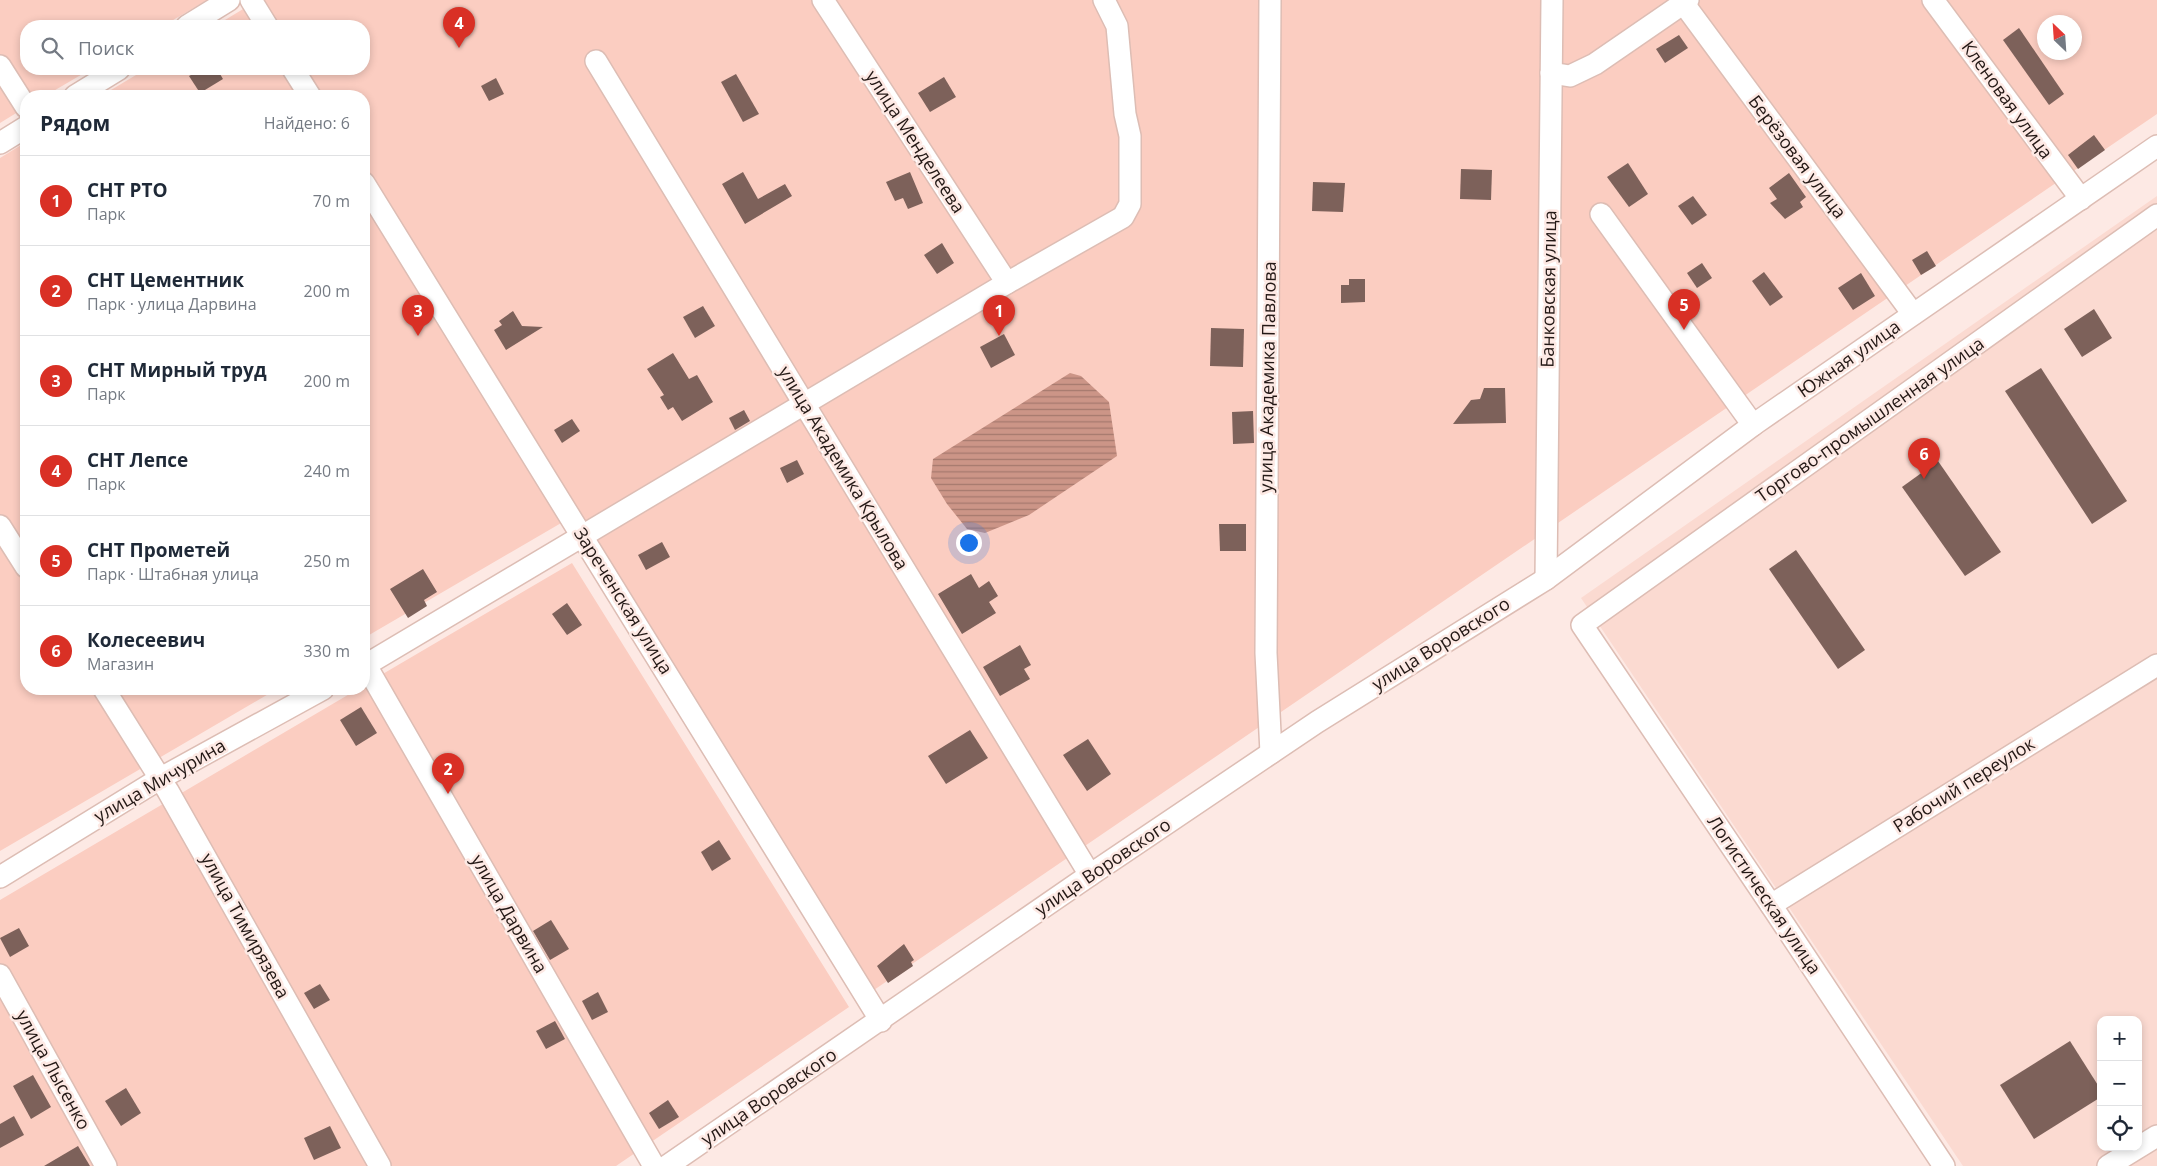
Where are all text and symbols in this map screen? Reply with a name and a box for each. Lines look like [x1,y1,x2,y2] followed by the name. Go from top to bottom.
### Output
[443,7,475,48] pin: 4
[2037,15,2082,60] north arrow
[20,20,370,75] search box
[38,34,66,62] icon: search
[78,35,134,61] text: Поиск
[1957,35,2059,163] street label: Кленовая улица
[861,65,971,217] street label: улица Менделеева
[1743,90,1852,223] street label: Берёзовая улица
[40,109,110,137] text: Рядом
[264,112,350,134] text: Найдено: 6
[87,177,168,203] text: СНТ РТО
[51,190,61,212] text: 1
[313,190,350,212] text: 70 m
[87,203,126,225] text: Парк
[1535,210,1561,368] street label: Банковская улица
[1253,261,1281,493] street label: улица Академика Павлова
[87,267,244,293] text: СНТ Цементник
[51,280,61,302] text: 2
[304,280,350,302] text: 200 m
[1668,289,1700,330] pin: 5
[87,293,257,315] text: Парк · улица Дарвина
[402,295,434,336] pin: 3
[983,295,1015,336] pin: 1
[1792,314,1905,402] street label: Южная улица
[1751,331,1988,507] street label: Торгово-промышленная улица
[87,357,267,383] text: СНТ Мирный труд
[773,361,914,574] street label: улица Академика Крылова
[51,370,61,392] text: 3
[304,370,350,392] text: 200 m
[87,383,126,405] text: Парк
[1908,438,1940,479] pin: 6
[87,447,188,473] text: СНТ Лепсе
[51,460,61,482] text: 4
[304,460,350,482] text: 240 m
[87,473,126,495] text: Парк
[569,523,679,678] street label: Зареченская улица
[956,530,982,556] your location
[87,537,230,563] text: СНТ Прометей
[51,550,61,572] text: 5
[304,550,350,572] text: 250 m
[87,563,259,585] text: Парк · Штабная улица
[1367,591,1514,695] street label: улица Воровского
[87,627,205,653] text: Колесеевич
[51,640,61,662] text: 6
[304,640,350,662] text: 330 m
[87,653,154,675] text: Магазин
[1888,730,2039,837] street label: Рабочий переулок
[89,733,230,828] street label: улица Мичурина
[432,753,464,794] pin: 2
[1703,810,1827,979] street label: Логистическая улица
[1030,812,1175,920] street label: улица Воровского
[196,848,296,1003] street label: улица Тимирязева
[466,850,554,977] street label: улица Дарвина
[11,1005,97,1134] street label: улица Лысенко
[2097,1016,2142,1151] map controls
[2097,1016,2142,1061] button: +
[696,1042,841,1150] street label: улица Воровского
[2097,1061,2142,1106] button: −
[2097,1106,2142,1151] button: locate

